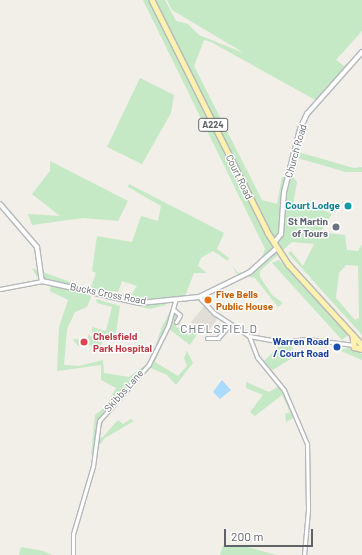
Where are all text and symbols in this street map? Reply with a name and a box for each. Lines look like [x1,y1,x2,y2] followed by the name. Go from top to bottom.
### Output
[198,118,228,132] road number: A224
[283,123,309,179] street label: Church Road
[223,153,255,201] street label: Court Road
[285,200,340,212] place label: Court Lodge
[343,201,353,211] marker: Court Lodge
[288,215,328,238] place label: St Martin of Tours
[331,222,341,232] marker: St Martin of Tours
[69,281,147,307] street label: Bucks Cross Road
[216,288,273,312] place label: Five Bells Public House
[203,295,213,305] marker: Five Bells Public House
[180,322,258,336] district label: CHELSFIELD
[93,330,152,354] place label: Chelsfield Park Hospital
[273,335,329,358] place label: Warren Road / Court Road
[78,336,90,348] marker: Chelsfield Park Hospital
[332,342,342,352] marker: Warren Road / Court Road
[102,367,146,415] street label: Skibbs Lane
[226,521,315,547] scale bar
[231,529,263,543] text: 200 m

